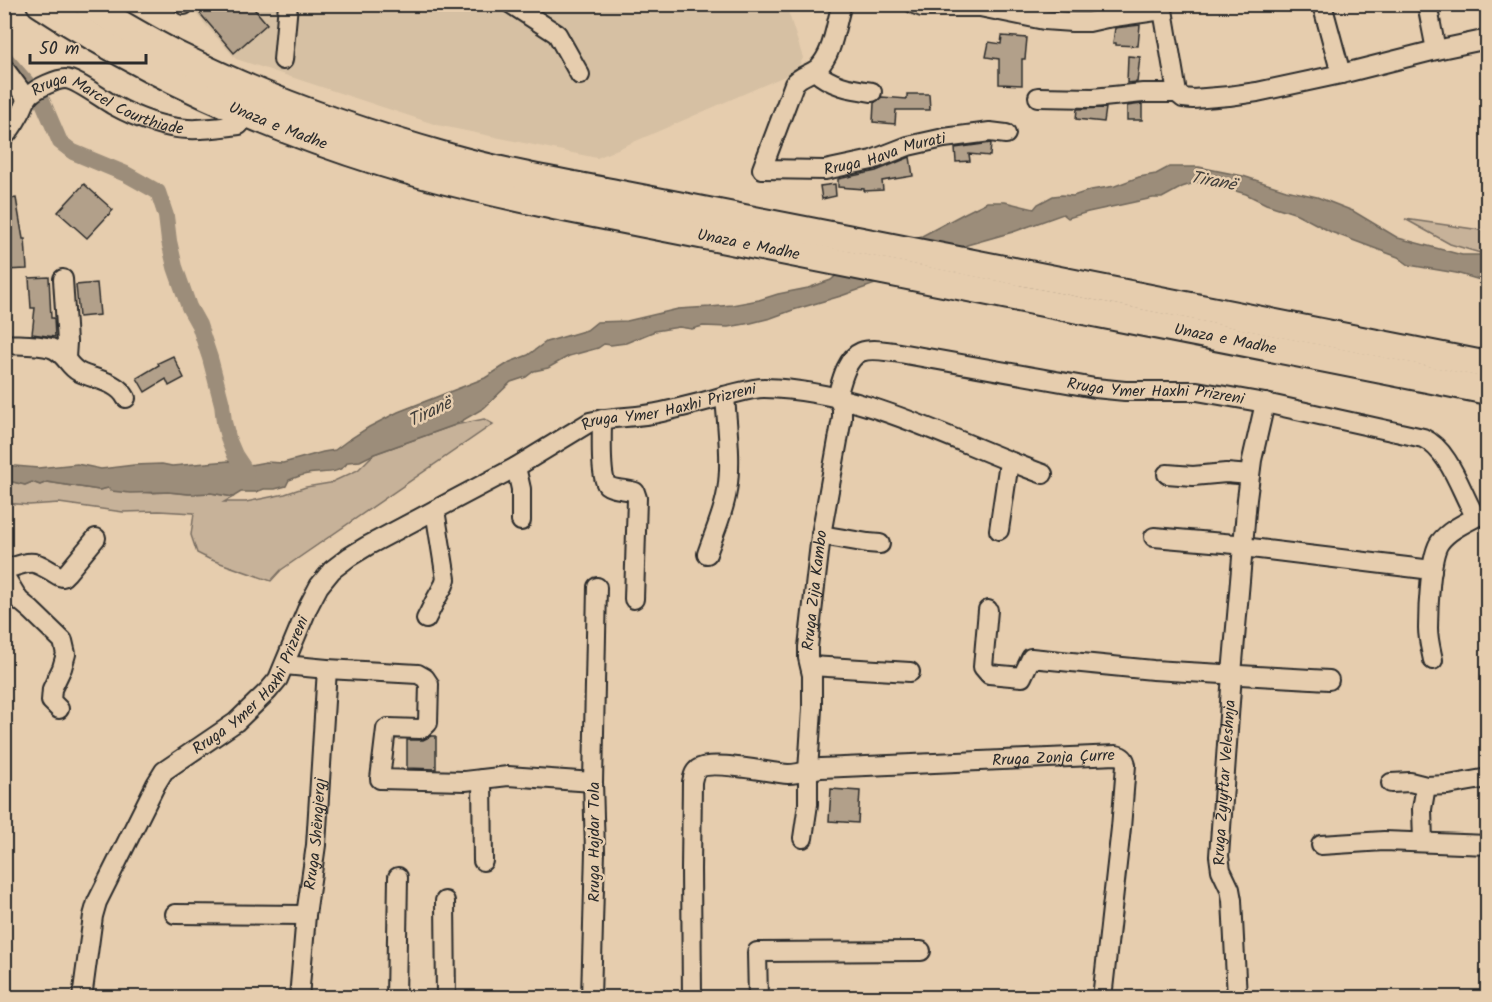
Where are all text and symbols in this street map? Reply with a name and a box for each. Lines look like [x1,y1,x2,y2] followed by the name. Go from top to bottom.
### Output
[30,27,146,65] scale bar
[39,35,79,64] text: 50 m
[26,66,185,141] street label: Rruga Marcel Courthiade
[225,95,331,156] street label: Unaza e Madhe
[821,125,949,182] street label: Rruga Hava Murati
[1188,164,1241,201] water label: Tiranë
[695,222,802,267] street label: Unaza e Madhe
[1172,317,1279,361] street label: Unaza e Madhe
[1065,371,1248,412] street label: Rruga Ymer Haxhi Prizreni
[576,376,759,437] street label: Rruga Ymer Haxhi Prizreni
[403,389,460,436] water label: Tiranë
[795,528,834,652] street label: Rruga Zija Kambo
[187,611,316,761] street label: Rruga Ymer Haxhi Prizreni
[1207,699,1243,867] street label: Rruga Zylyftar Veleshnja
[991,743,1115,773] street label: Rruga Zonja Çurre
[297,776,333,892] street label: Rruga Shëngjergj
[582,782,607,902] street label: Rruga Hajdar Tola

